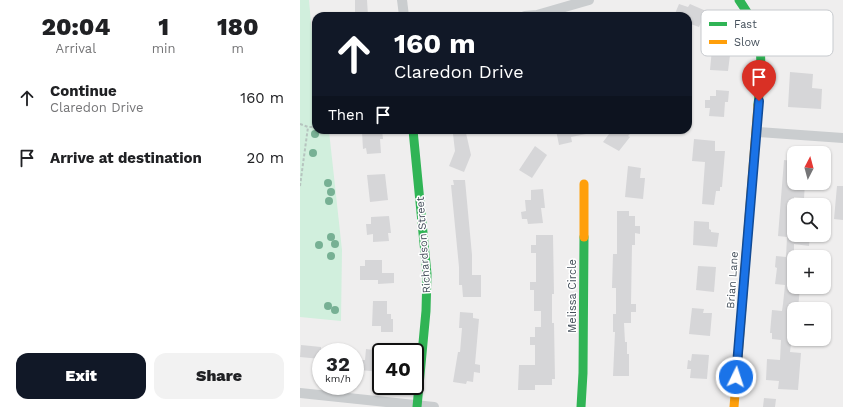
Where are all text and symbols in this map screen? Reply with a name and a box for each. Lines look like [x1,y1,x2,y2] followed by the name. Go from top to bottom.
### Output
[701,10,833,56] legend
[41,13,110,41] text: 20:04
[158,13,169,41] text: 1
[217,13,259,41] text: 180
[734,18,757,31] text: Fast
[394,27,476,60] text: 160 m
[328,28,380,80] icon: ahead
[734,36,760,49] text: Slow
[56,41,96,56] text: Arrival
[152,41,176,56] text: min
[232,41,244,56] text: m
[742,60,776,101] pin
[394,61,524,82] text: Claredon Drive
[748,66,770,88] icon: arrive
[50,82,117,100] text: Continue
[16,87,38,109] icon: ahead
[240,89,284,107] text: 160 m
[50,100,144,115] text: Claredon Drive
[372,104,394,126] icon: arrive
[328,106,364,124] text: Then
[787,146,831,190] north arrow
[787,146,831,346] map controls
[16,147,38,169] icon: arrive
[50,149,202,167] text: Arrive at destination
[247,149,284,167] text: 20 m
[414,196,433,294] street label: Richardson Street
[787,198,831,242] button: search
[787,250,831,294] button: +
[724,251,741,309] street label: Brian Lane
[566,259,579,333] street label: Melissa Circle
[787,302,831,346] button: −
[372,343,424,395] speed limit sign: 40
[326,352,350,376] text: 32
[16,353,146,399] button: Exit
[154,353,284,399] button: Share
[715,356,757,398] position arrow
[325,373,351,384] text: km/h

